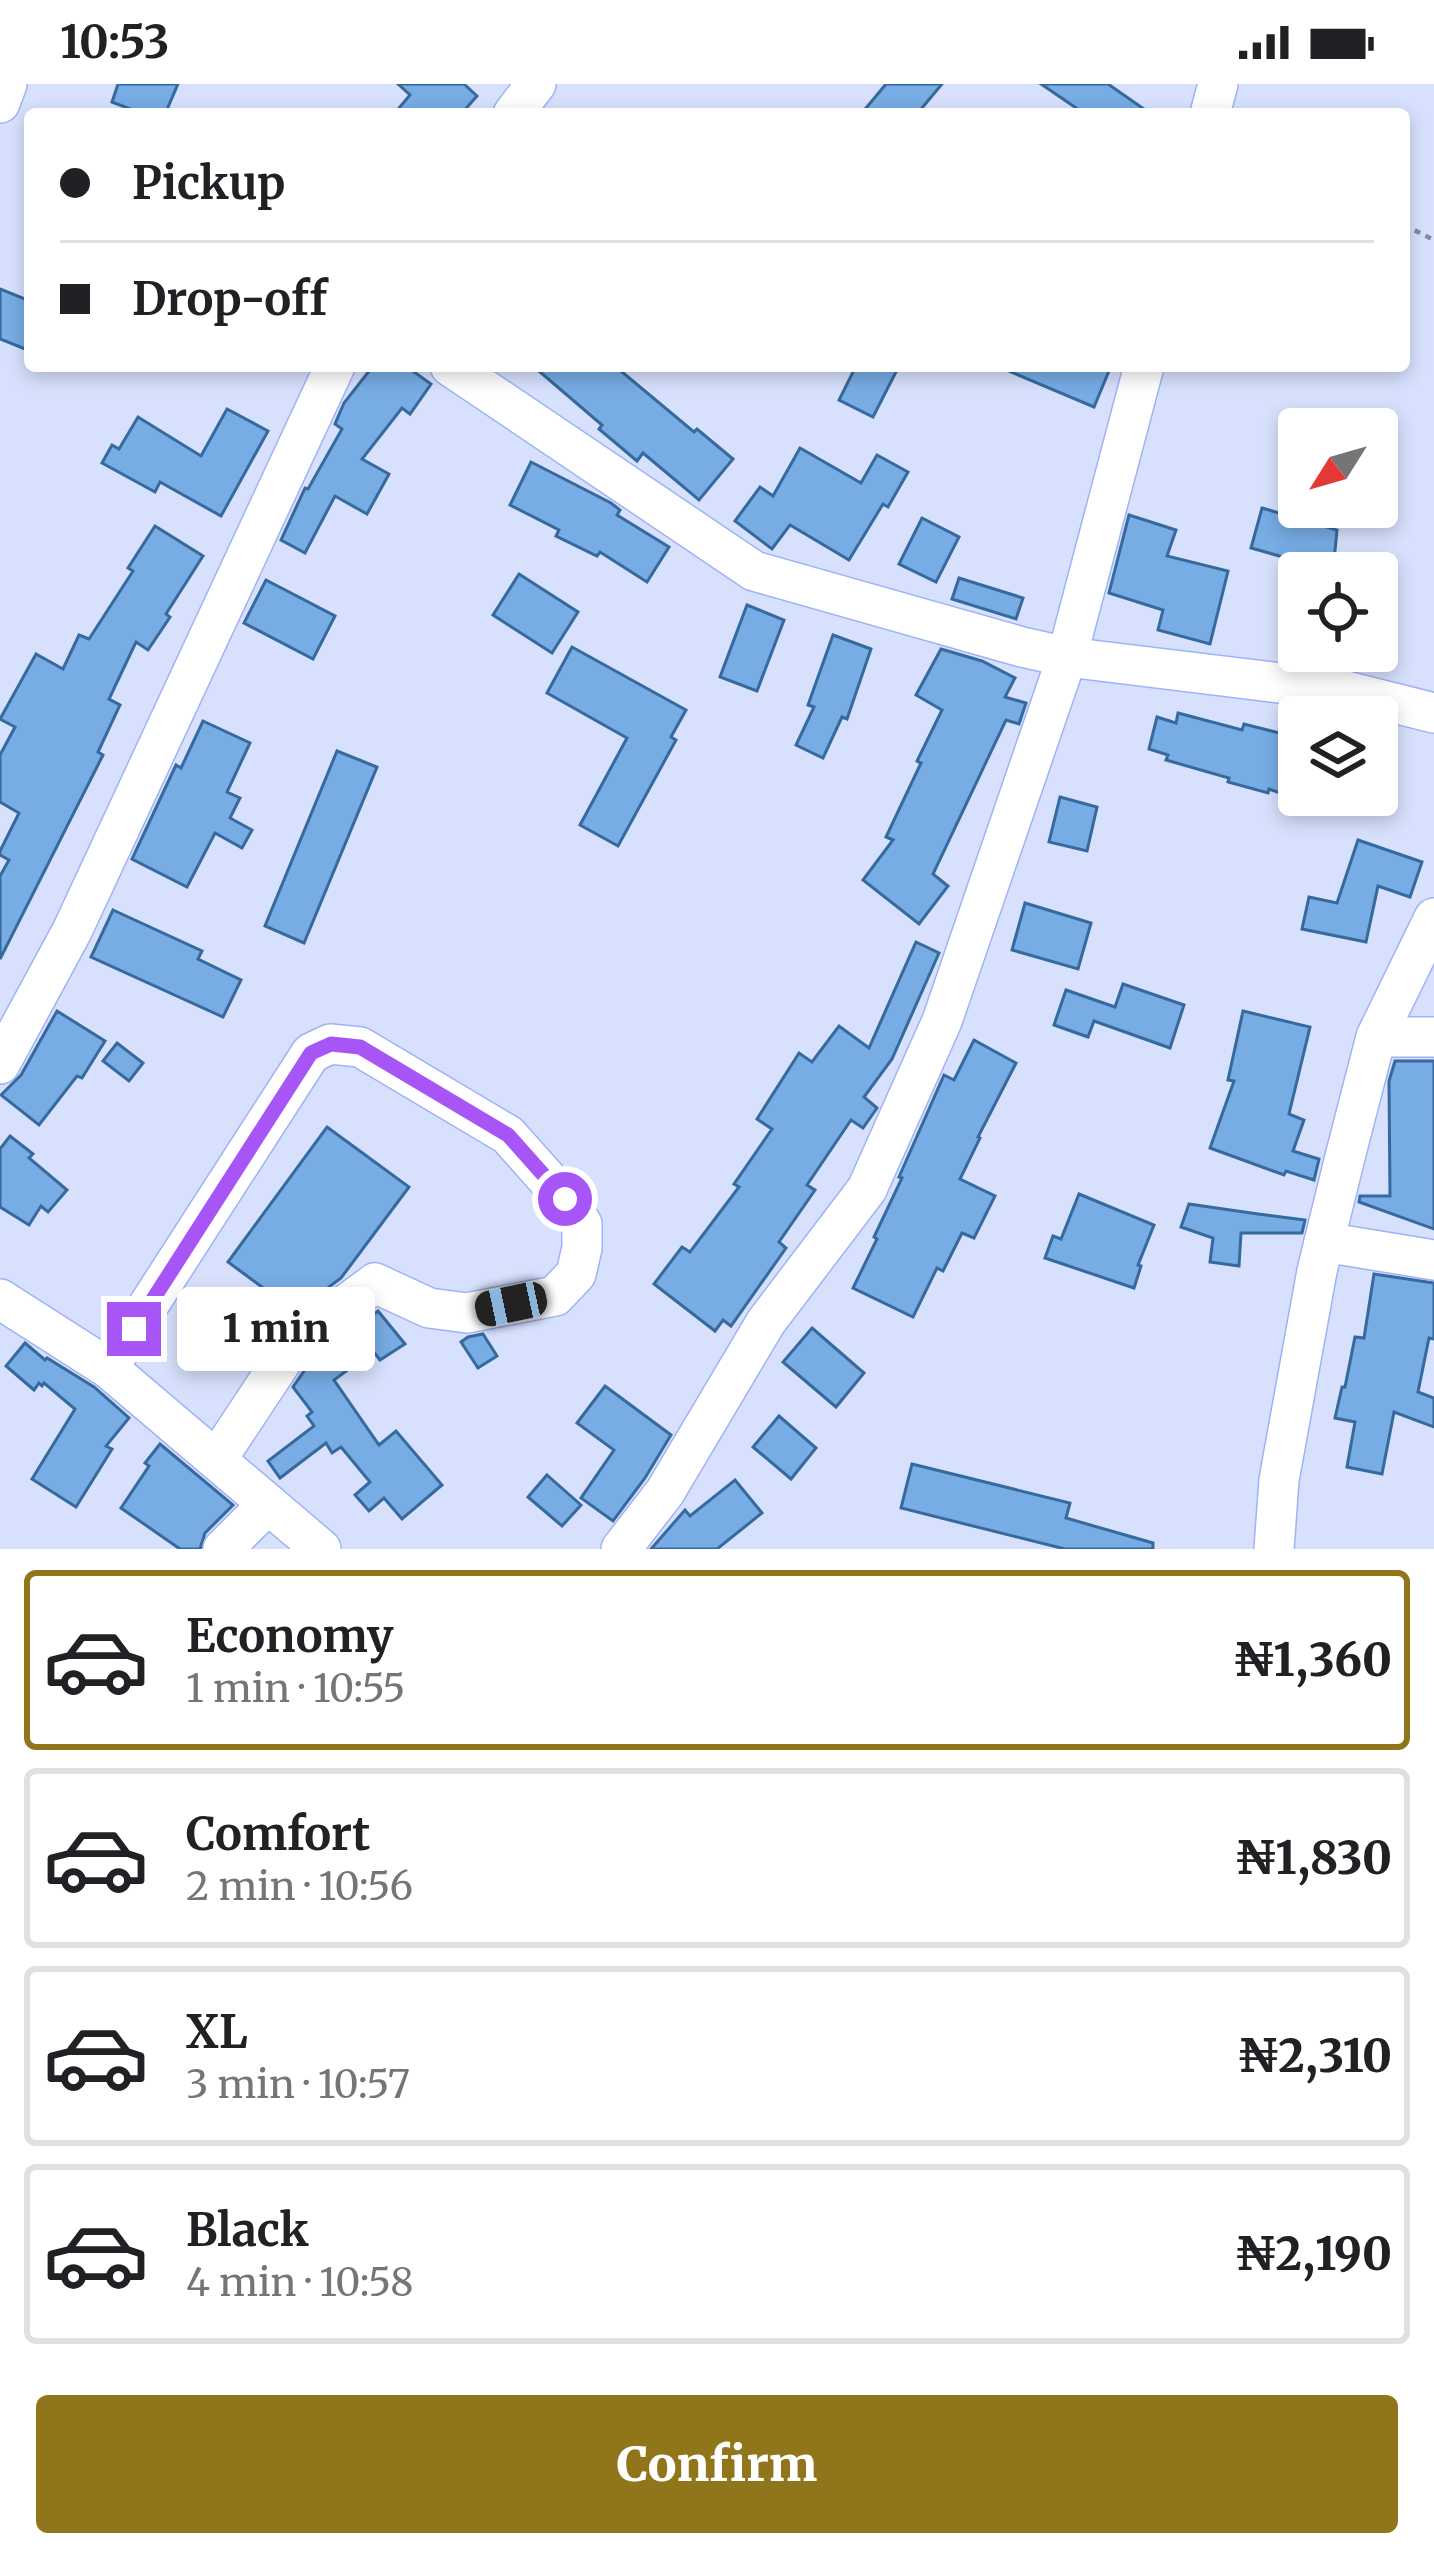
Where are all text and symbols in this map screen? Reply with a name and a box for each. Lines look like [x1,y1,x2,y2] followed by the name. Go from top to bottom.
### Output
[60,14,169,70] text: 10:53
[132,155,286,211] text: Pickup
[132,271,327,327] text: Drop-off
[1278,408,1398,528] north arrow
[1278,408,1398,816] map controls
[1278,552,1398,672] button: locate
[1278,696,1398,816] button: layers
[538,1172,592,1226] route start
[472,1279,550,1329] car
[176,1287,374,1371] callout: 1 min
[107,1302,161,1356] route end
[223,1304,329,1353] text: 1 min
[42,1606,150,1714] icon: car
[186,1608,394,1664] text: Economy
[1232,1632,1392,1688] text: ₦1,360
[186,1664,405,1713] text: 1 min · 10:55
[42,1804,150,1912] icon: car
[186,1806,370,1862] text: Comfort
[1234,1830,1392,1886] text: ₦1,830
[186,1862,413,1911] text: 2 min · 10:56
[42,2002,150,2110] icon: car
[186,2004,248,2060] text: XL
[1237,2028,1392,2084] text: ₦2,310
[186,2060,410,2109] text: 3 min · 10:57
[42,2200,150,2308] icon: car
[186,2202,309,2258] text: Black
[1234,2226,1392,2282] text: ₦2,190
[186,2258,413,2307] text: 4 min · 10:58
[36,2395,1398,2533] button: Confirm

